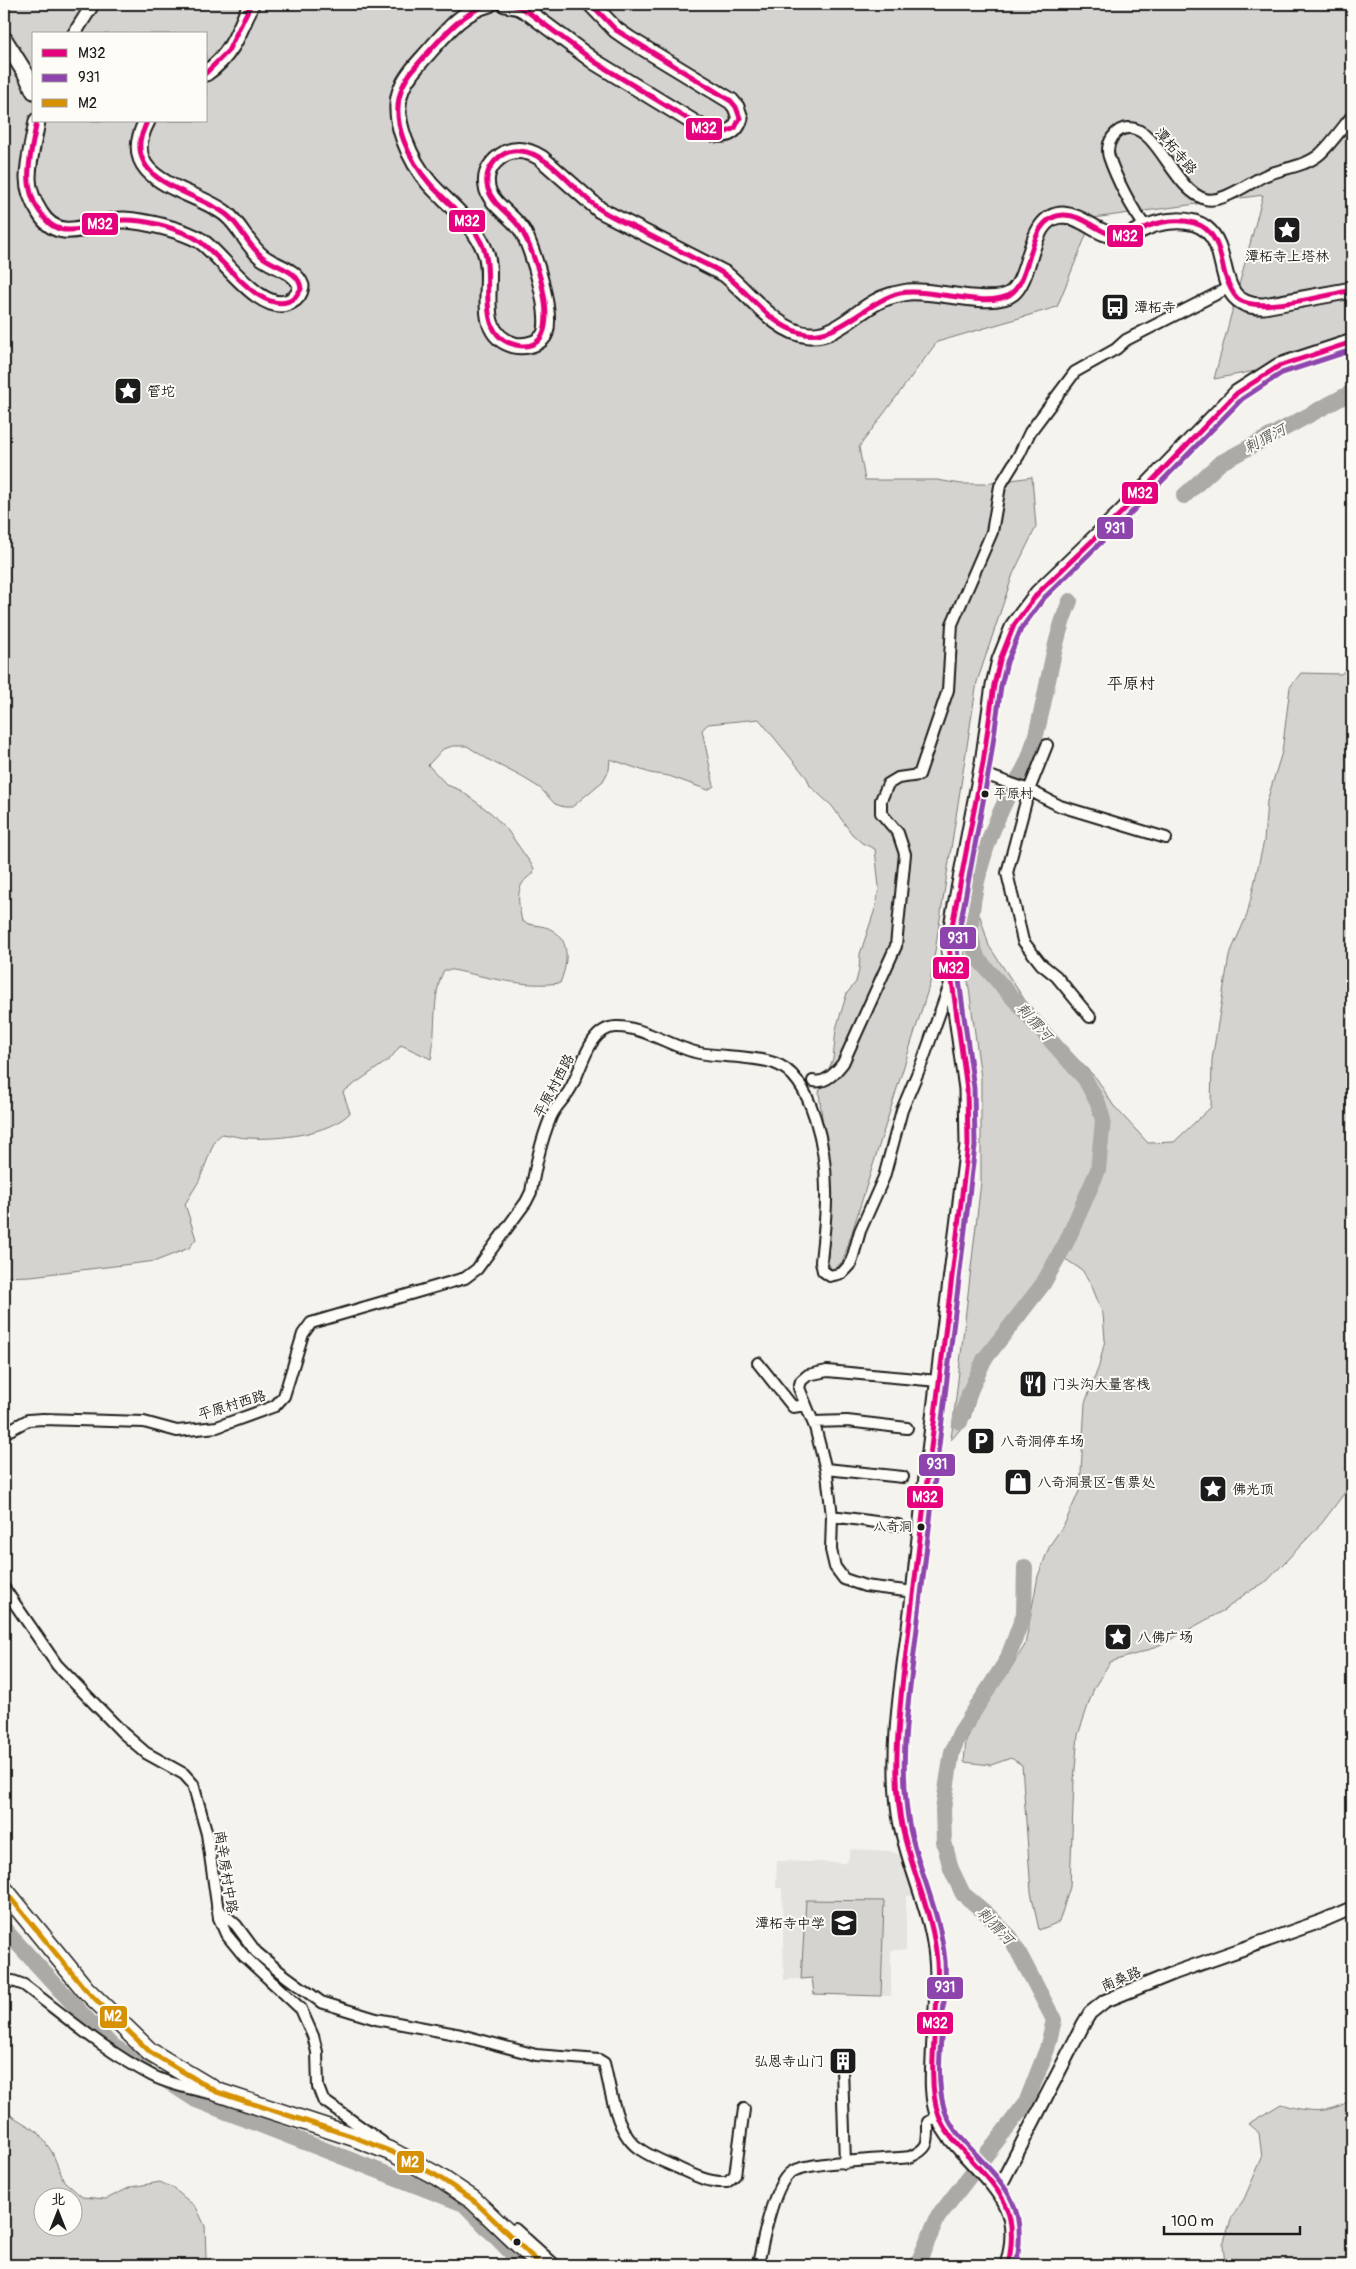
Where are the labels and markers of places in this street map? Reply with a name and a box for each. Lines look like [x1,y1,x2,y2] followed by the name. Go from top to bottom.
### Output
[1272,215,1302,245] place icon: 潭柘寺上塔林
[1245,248,1330,265] place label: 潭柘寺上塔林
[1100,292,1130,322] bus stop icon: 潭柘寺
[1134,299,1176,316] place label: 潭柘寺
[113,376,143,406] place icon: 管坨
[147,383,175,400] place label: 管坨
[994,786,1033,802] place label: 平原村
[980,789,990,799] marker: 平原村
[1018,1369,1048,1399] restaurant icon: 门头沟大量客栈
[1052,1376,1150,1393] place label: 门头沟大量客栈
[966,1426,996,1456] parking icon: 八奇洞停车场
[1000,1433,1084,1450] place label: 八奇洞停车场
[1003,1467,1033,1497] shop icon: 八奇洞景区-售票处
[1037,1474,1155,1491] place label: 八奇洞景区-售票处
[1198,1474,1228,1504] place icon: 佛光顶
[1232,1481,1274,1498] place label: 佛光顶
[873,1519,912,1535] place label: 八奇洞
[916,1522,926,1532] marker: 八奇洞
[1103,1622,1133,1652] place icon: 八佛广场
[1137,1629,1193,1646] place label: 八佛广场
[829,1908,859,1938] school or university icon: 潭柘寺中学
[755,1915,825,1932] place label: 潭柘寺中学
[828,2046,858,2076] building icon: 弘恩寺山门
[754,2053,824,2070] place label: 弘恩寺山门
[512,2237,522,2247] unlabelled marker

